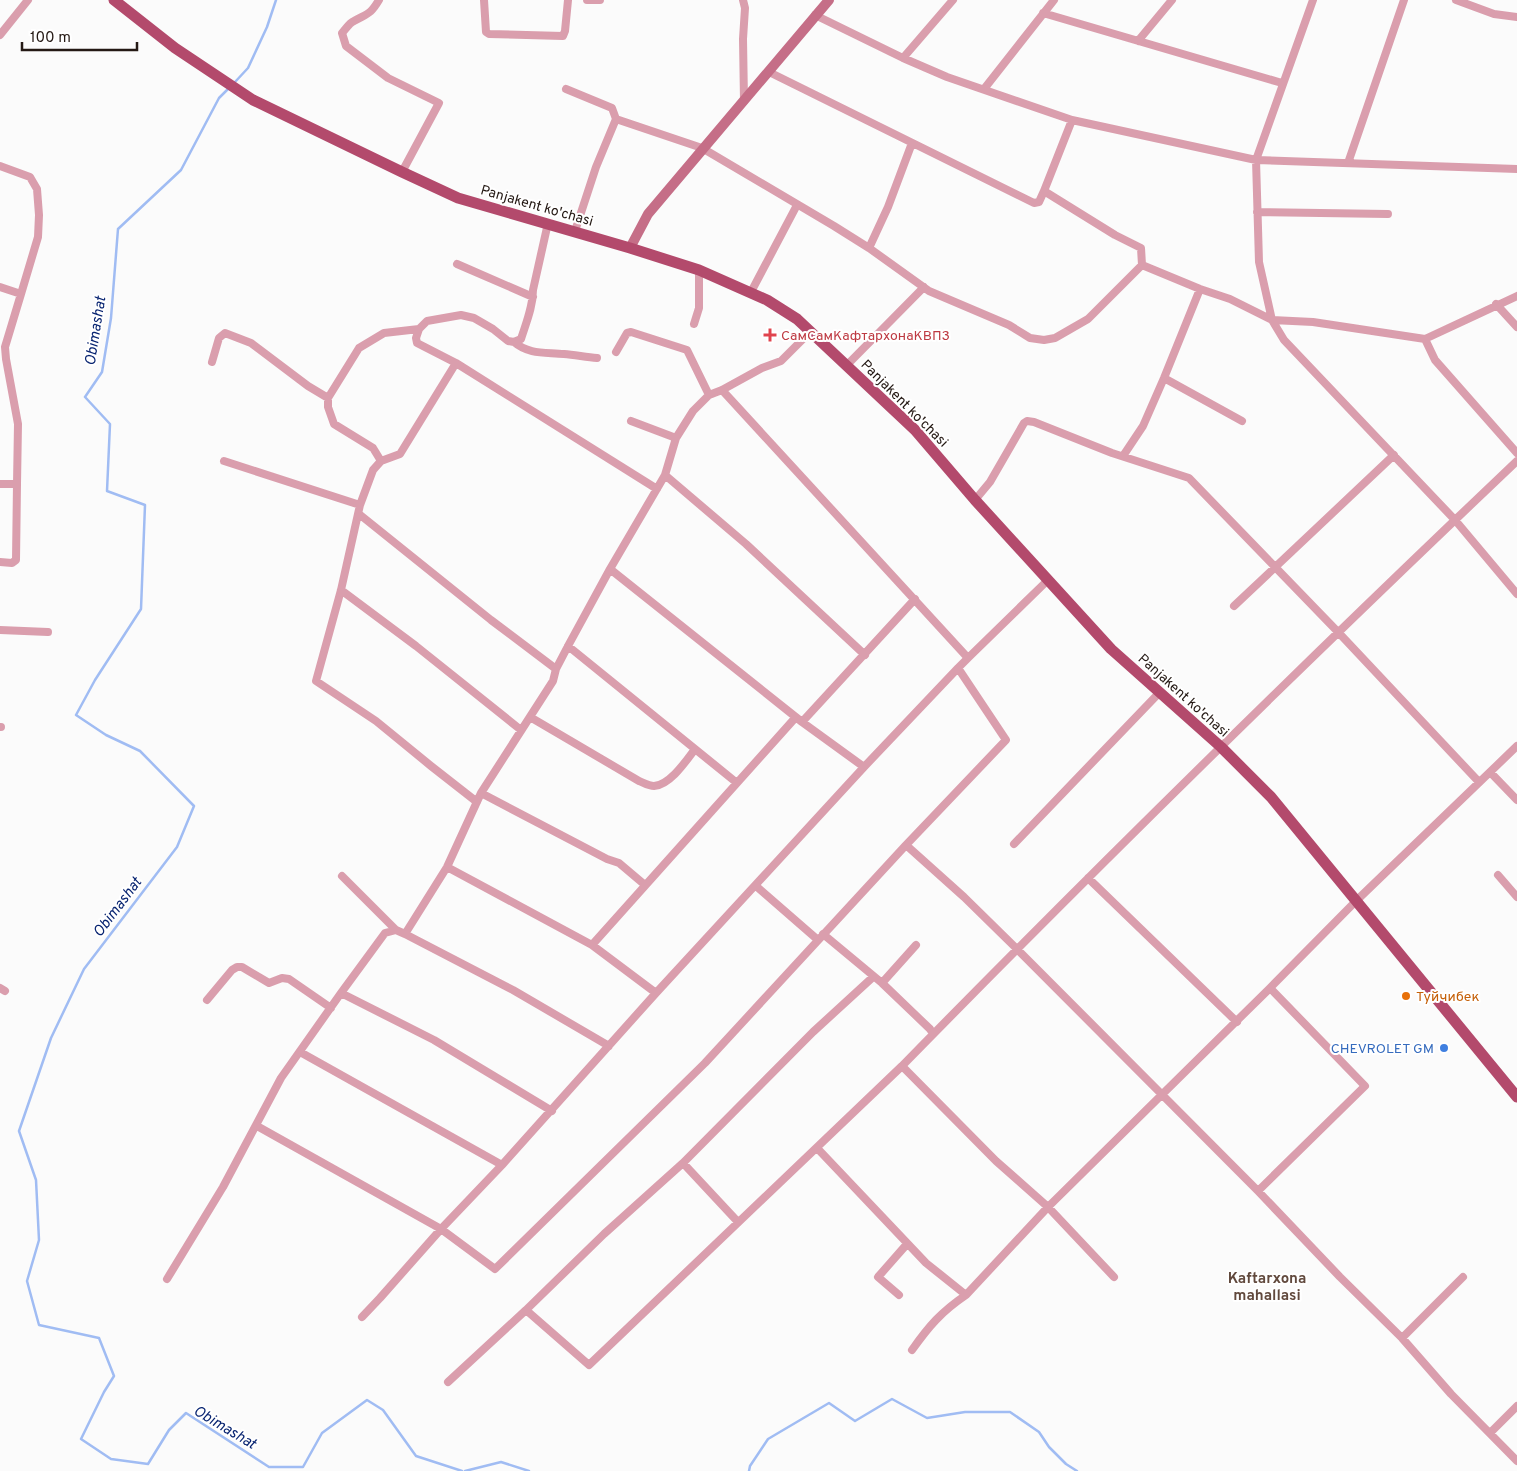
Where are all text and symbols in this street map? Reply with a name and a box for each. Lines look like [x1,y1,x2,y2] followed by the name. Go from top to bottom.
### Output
[22,20,138,52] scale bar
[30,29,71,48] text: 100 m
[478,182,595,231] street label: Panjakent ko'chasi
[82,295,111,367] water label: Obimashat
[763,328,777,342] marker: СамСамКафтархонаКВП3
[781,328,950,345] place label: СамСамКафтархонаКВП3
[857,357,951,451] street label: Panjakent ko'chasi
[1134,651,1232,741] street label: Panjakent ko'chasi
[90,874,147,942] water label: Obimashat
[1416,989,1479,1006] place label: Туйчибек
[1400,990,1412,1002] marker: Туйчибек
[1331,1041,1434,1058] place label: CHEVROLET GM
[1438,1042,1450,1054] marker: CHEVROLET GM
[1228,1270,1306,1306] district label: Kaftarxona mahallasi
[189,1402,260,1455] water label: Obimashat

